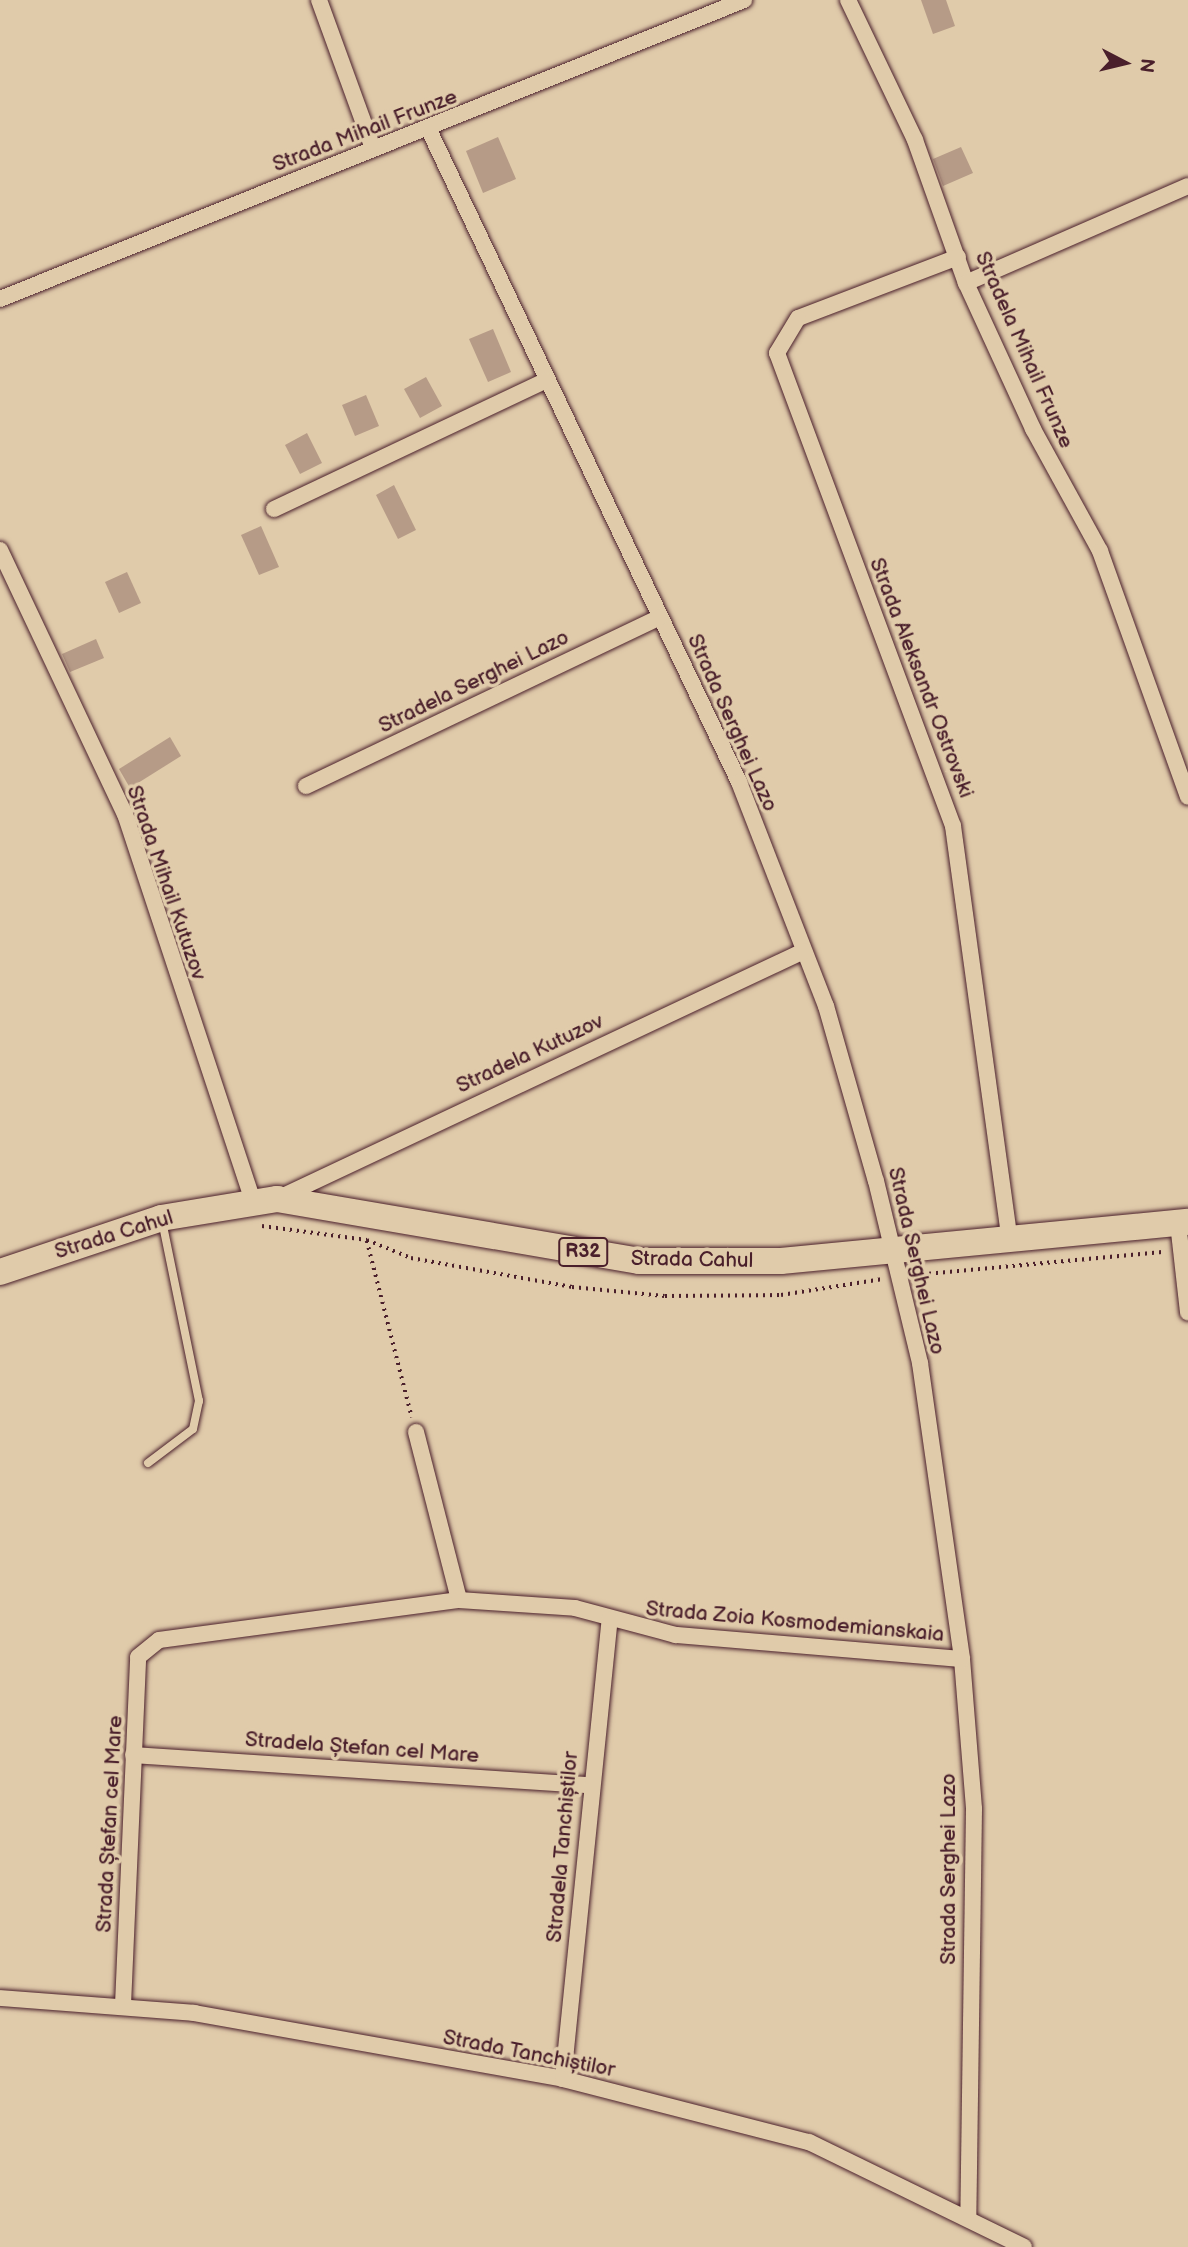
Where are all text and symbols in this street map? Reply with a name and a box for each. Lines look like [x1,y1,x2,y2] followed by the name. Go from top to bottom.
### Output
[1090,28,1160,98] north arrow
[1134,57,1159,74] text: N
[269,84,461,178] street label: Strada Mihail Frunze
[969,248,1079,452] street label: Stradela Mihail Frunze
[864,555,978,801] street label: Strada Aleksandr Ostrovski
[375,625,573,739] street label: Stradela Serghei Lazo
[681,630,783,816] street label: Strada Serghei Lazo
[121,782,211,984] street label: Strada Mihail Kutuzov
[452,1009,608,1099] street label: Stradela Kutuzov
[882,1165,950,1357] street label: Strada Serghei Lazo
[52,1205,176,1265] street label: Strada Cahul
[557,1236,609,1268] road number: R32
[631,1246,753,1274] street label: Strada Cahul
[645,1596,945,1648] street label: Strada Zoia Kosmodemianskaia
[92,1715,128,1933] street label: Strada Ștefan cel Mare
[244,1727,480,1769] street label: Stradela Ștefan cel Mare
[542,1750,584,1944] street label: Stradela Tanchiștilor
[936,1773,962,1965] street label: Strada Serghei Lazo
[440,2025,618,2083] street label: Strada Tanchiștilor

